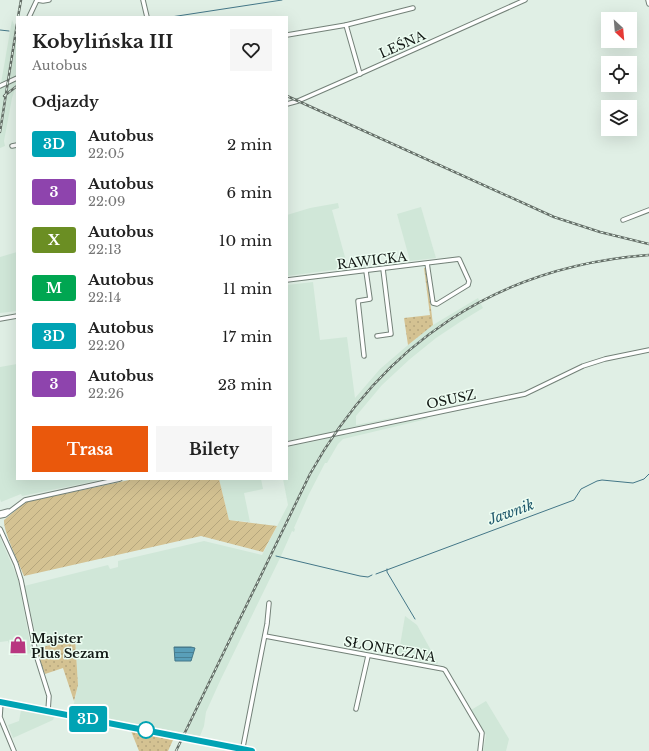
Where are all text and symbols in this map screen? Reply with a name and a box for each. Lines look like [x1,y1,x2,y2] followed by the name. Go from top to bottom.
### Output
[601,12,637,48] north arrow
[601,12,637,136] map controls
[376,26,429,62] street label: LEŚNA
[230,29,272,71] button: heart
[32,30,173,53] text: Kobylińska III
[601,56,637,92] button: locate
[32,57,87,74] text: Autobus
[32,92,99,111] text: Odjazdy
[601,100,637,136] button: layers
[88,126,154,145] text: Autobus
[43,135,65,153] text: 3D
[227,135,272,154] text: 2 min
[88,145,124,162] text: 22:05
[88,174,154,193] text: Autobus
[50,183,58,201] text: 3
[227,183,272,202] text: 6 min
[88,193,125,210] text: 22:09
[88,222,154,241] text: Autobus
[48,231,60,249] text: X
[219,231,272,250] text: 10 min
[88,241,122,258] text: 22:13
[336,248,409,273] street label: RAWICKA
[88,270,154,289] text: Autobus
[46,279,62,297] text: M
[223,279,272,298] text: 11 min
[88,289,121,306] text: 22:14
[88,318,154,337] text: Autobus
[43,327,65,345] text: 3D
[222,327,272,346] text: 17 min
[88,337,125,354] text: 22:20
[88,366,154,385] text: Autobus
[50,375,58,393] text: 3
[218,375,272,394] text: 23 min
[88,385,124,402] text: 22:26
[425,386,477,413] street label: OSUSZ
[32,426,148,472] button: Trasa
[156,426,272,472] button: Bilety
[485,495,536,529] water label: Jawnik
[31,630,110,662] place label: Majster Plus Sezam
[343,633,438,666] street label: SŁONECZNA
[8,635,28,655] shop icon: Majster Plus Sezam
[70,706,106,732] line badge: 3D
[77,710,99,728] text: 3D
[137,721,155,739] unlabelled marker

